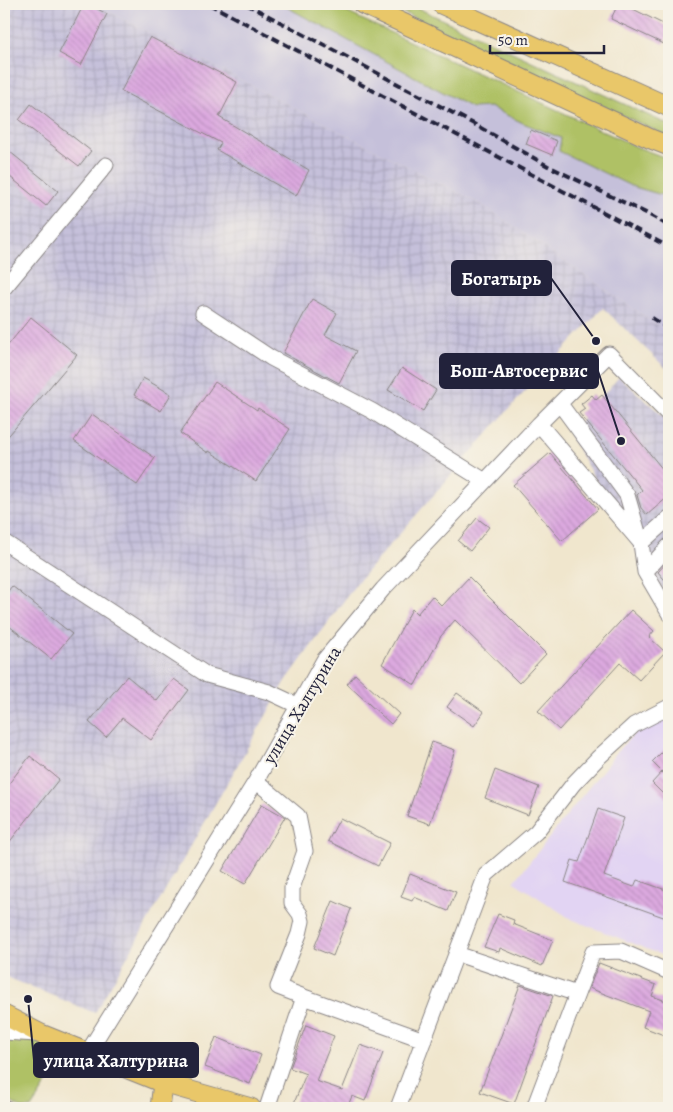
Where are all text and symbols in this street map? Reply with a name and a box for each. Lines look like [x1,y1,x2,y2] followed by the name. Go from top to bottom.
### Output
[490,22,604,54] scale bar
[498,30,528,50] text: 50 m
[452,261,551,295] callout: Богатырь
[461,266,541,292] text: Богатырь
[440,354,598,388] callout: Бош-Автосервис
[450,358,588,384] text: Бош-Автосервис
[257,641,347,769] street label: улица Халтурина
[34,1043,198,1077] callout: улица Халтурина
[43,1048,189,1074] text: улица Халтурина

